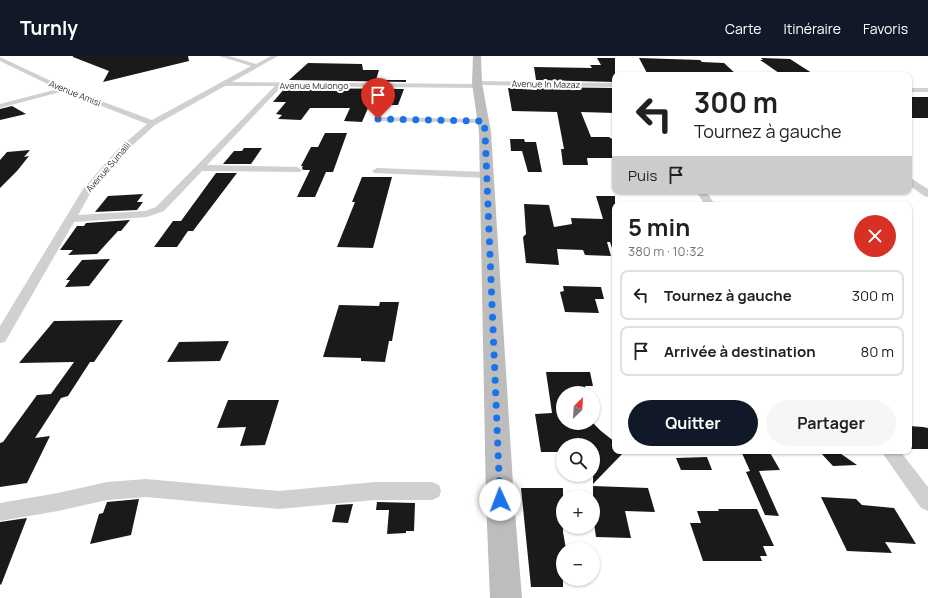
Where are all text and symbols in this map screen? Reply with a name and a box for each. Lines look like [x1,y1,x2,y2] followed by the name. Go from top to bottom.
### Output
[20,15,78,41] text: Turnly
[725,19,761,38] text: Carte
[783,19,841,38] text: Itinéraire
[863,19,908,38] text: Favoris
[47,77,103,109] street label: Avenue Amisi
[512,77,581,91] street label: Avenue In Mazaz
[361,78,395,119] pin
[280,79,348,92] street label: Avenue Mulongo
[694,83,778,121] text: 300 m
[367,84,389,106] icon: arrive
[628,88,680,140] icon: left
[694,119,842,143] text: Tournez à gauche
[83,139,133,195] street label: Avenue Sumaïli
[665,164,687,186] icon: arrive
[628,165,657,186] text: Puis
[628,210,690,243] text: 5 min
[854,215,896,257] button: close
[628,242,704,260] text: 380 m · 10:32
[630,284,652,306] icon: left
[664,285,792,306] text: Tournez à gauche
[852,285,894,306] text: 300 m
[630,340,652,362] icon: arrive
[664,341,816,362] text: Arrivée à destination
[860,341,894,362] text: 80 m
[556,386,600,430] north arrow
[556,386,600,586] map controls
[628,400,758,446] button: Quitter
[766,400,896,446] button: Partager
[556,438,600,482] button: search
[479,479,521,521] position arrow
[556,490,600,534] button: +
[556,542,600,586] button: −

